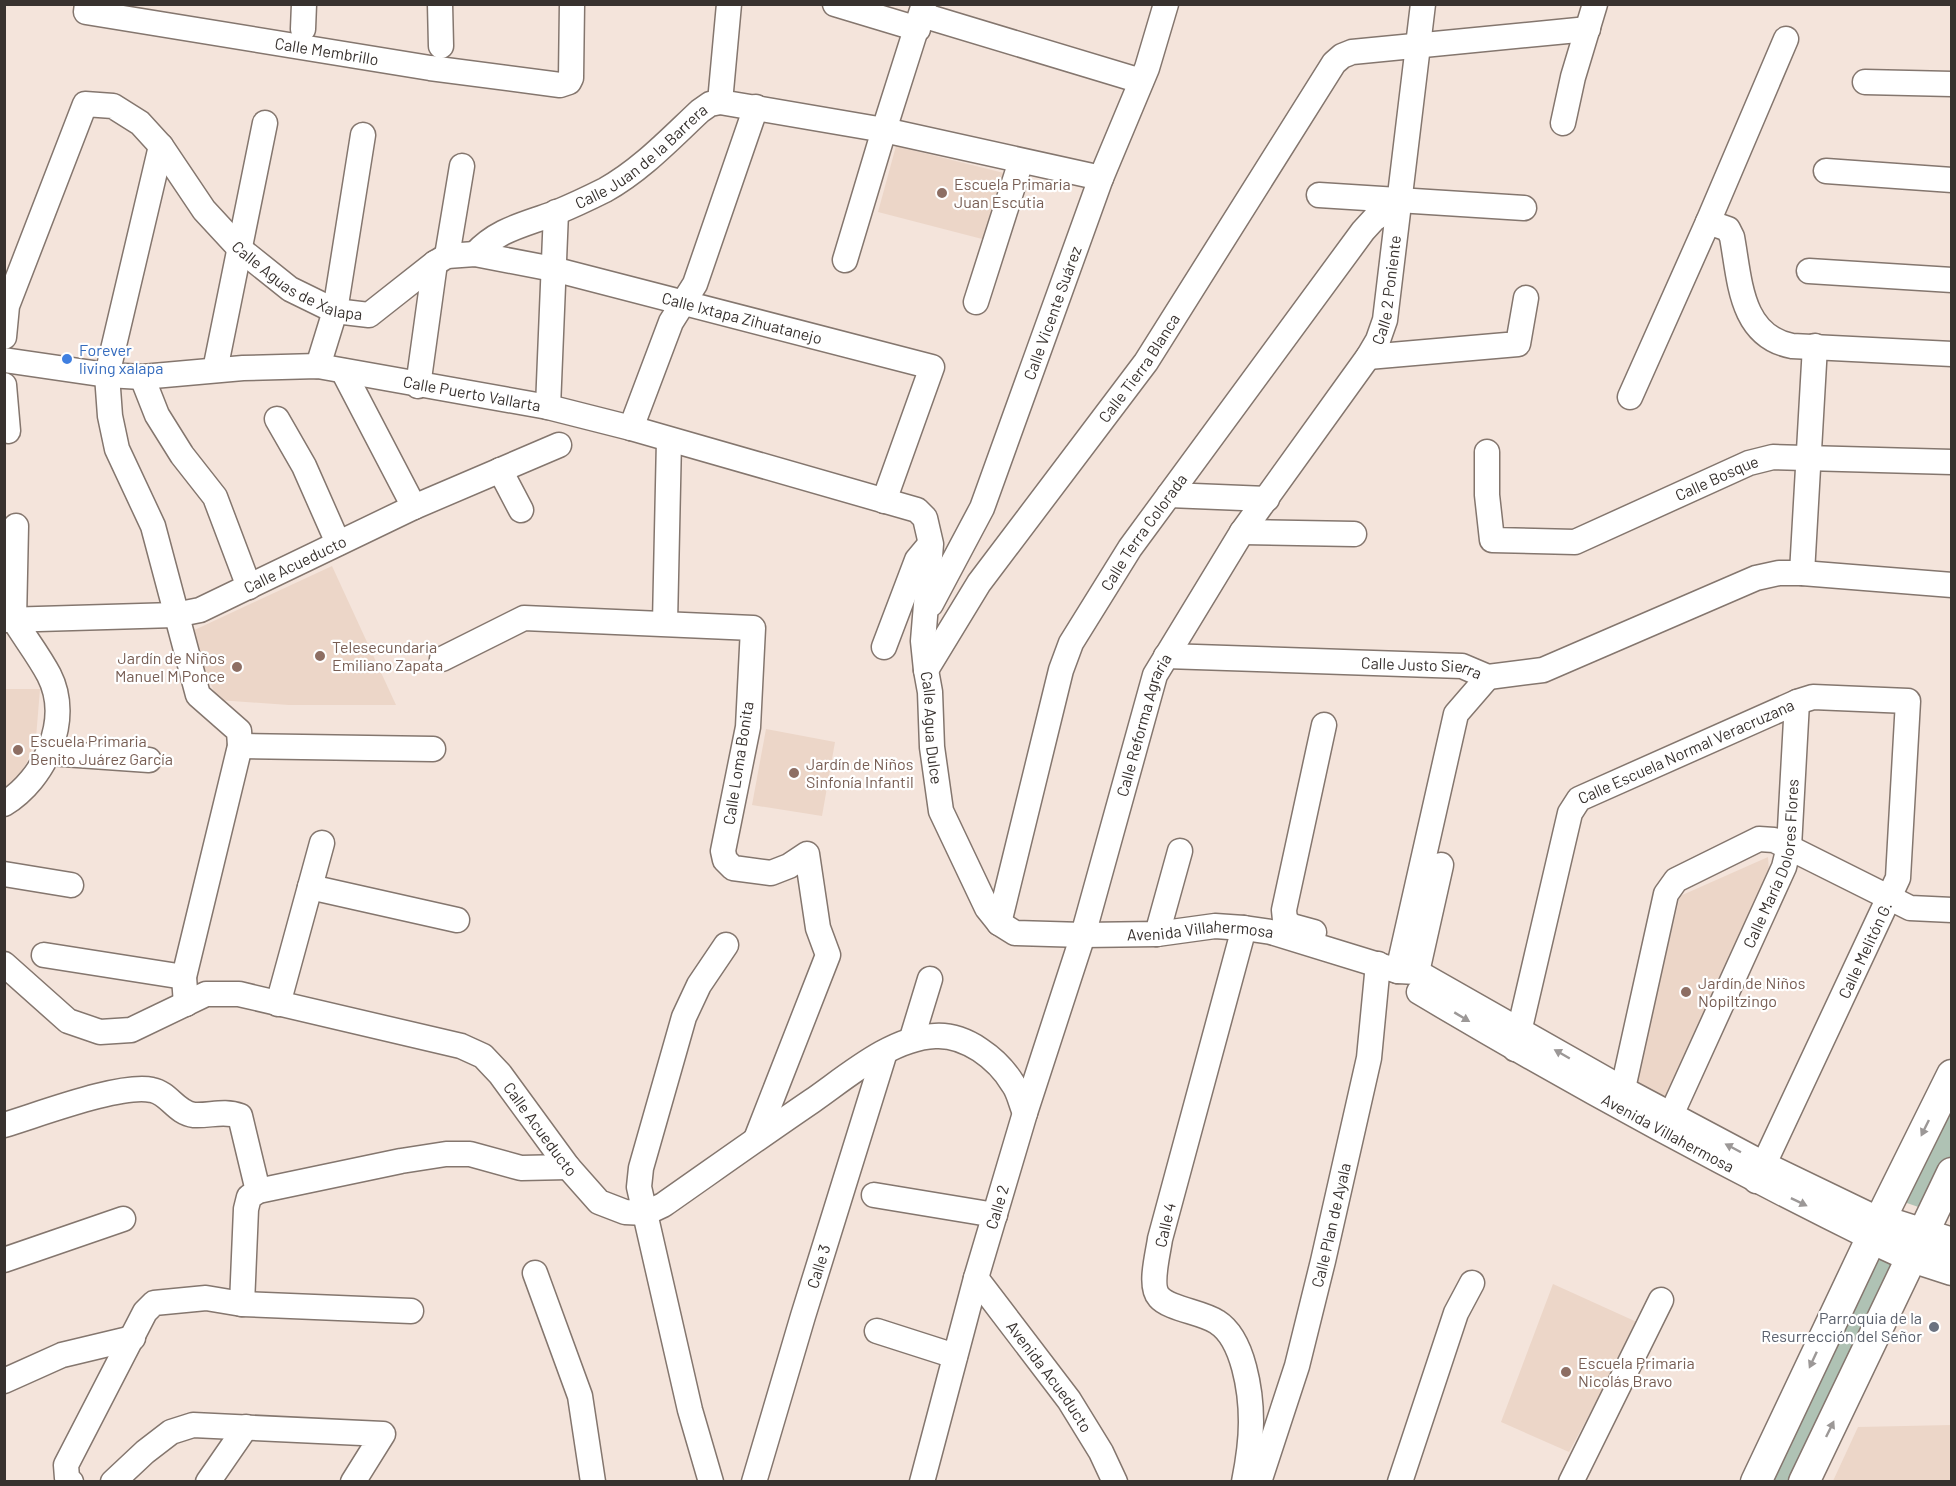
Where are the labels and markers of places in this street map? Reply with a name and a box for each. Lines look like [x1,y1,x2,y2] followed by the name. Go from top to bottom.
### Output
[954,174,1071,211] place label: Escuela Primaria Juan Escutia
[935,186,949,200] marker: Escuela Primaria Juan Escutia
[79,340,164,377] place label: Forever living xalapa
[60,352,74,366] marker: Forever living xalapa
[332,637,443,674] place label: Telesecundaria Emiliano Zapata
[115,648,225,685] place label: Jardín de Niños Manuel M Ponce
[313,649,327,663] marker: Telesecundaria Emiliano Zapata
[230,660,244,674] marker: Jardín de Niños Manuel M Ponce
[30,731,173,768] place label: Escuela Primaria Benito Juárez García
[11,743,25,757] marker: Escuela Primaria Benito Juárez García
[806,754,914,791] place label: Jardín de Niños Sinfonía Infantil
[787,766,801,780] marker: Jardín de Niños Sinfonía Infantil
[1698,973,1806,1010] place label: Jardín de Niños Nopiltzingo
[1679,985,1693,999] marker: Jardín de Niños Nopiltzingo
[1761,1308,1922,1345] place label: Parroquia de la Resurrección del Señor
[1927,1320,1941,1334] marker: Parroquia de la Resurrección del Señor
[1578,1353,1695,1390] place label: Escuela Primaria Nicolás Bravo
[1559,1365,1573,1379] marker: Escuela Primaria Nicolás Bravo

